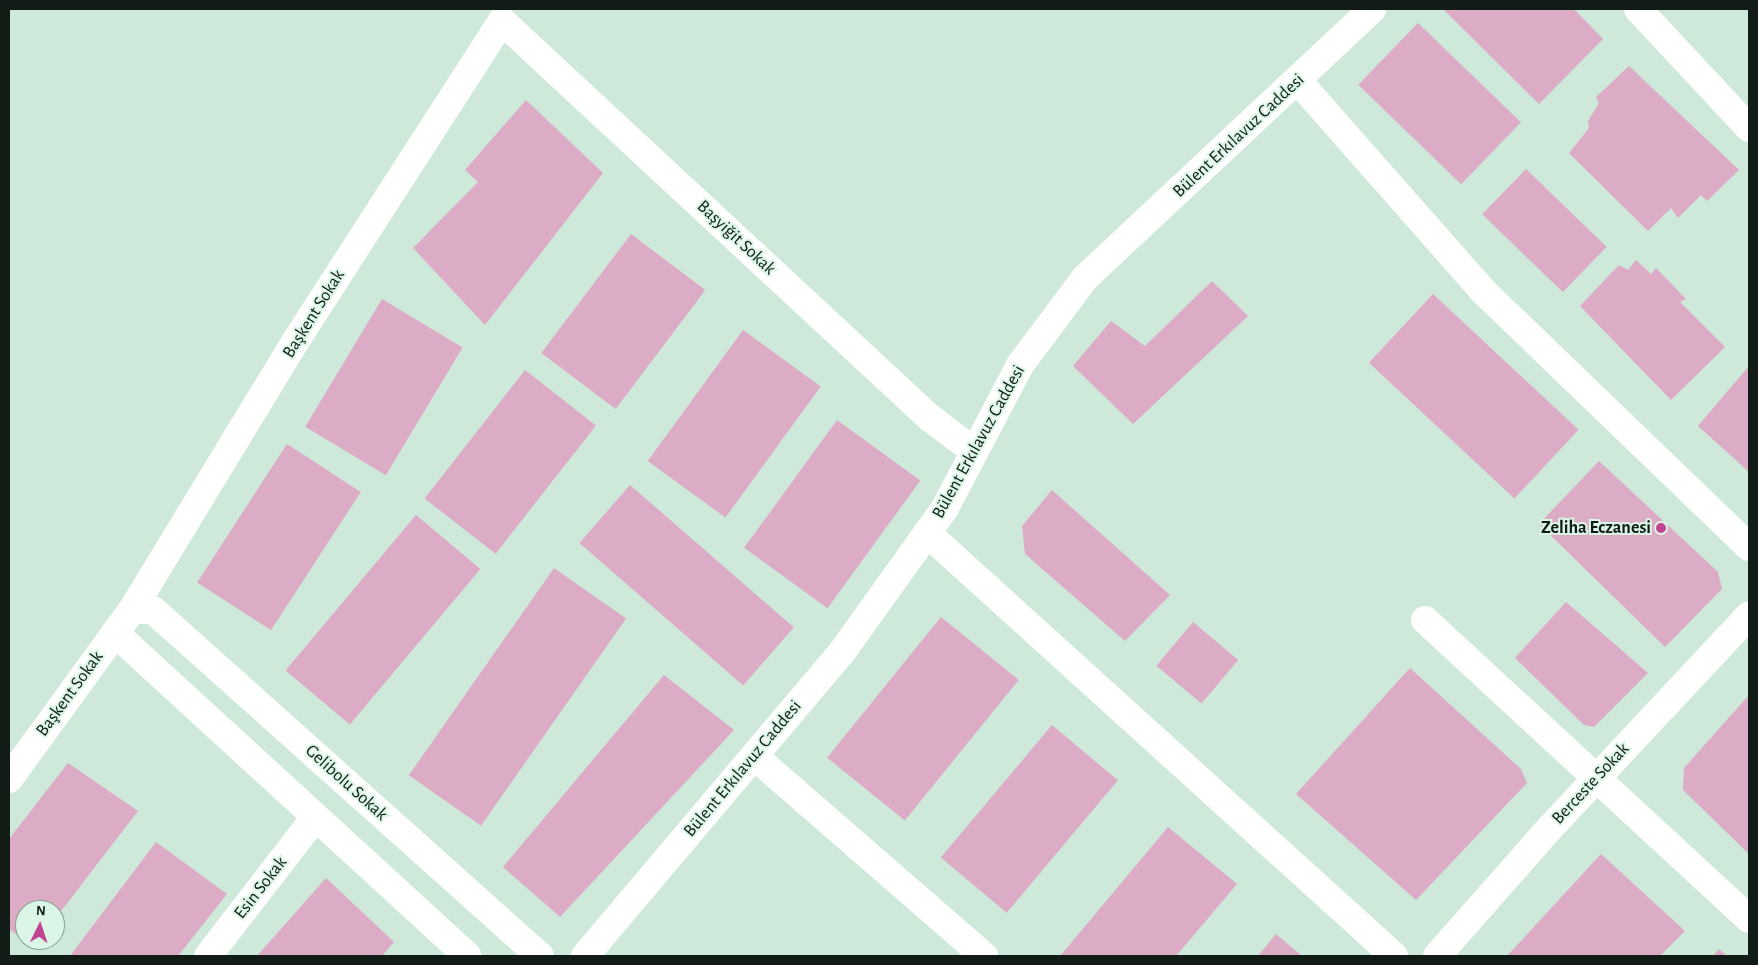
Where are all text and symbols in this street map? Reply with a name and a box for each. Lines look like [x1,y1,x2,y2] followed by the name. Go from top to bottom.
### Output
[1169,70,1309,202] street label: Bülent Erkılavuz Caddesi
[692,196,780,280] street label: Başyiğit Sokak
[278,266,350,362] street label: Başkent Sokak
[928,362,1030,522] street label: Bülent Erkılavuz Caddesi
[1541,517,1651,539] place label: Zeliha Eczanesi
[1655,522,1667,534] marker: Zeliha Eczanesi
[32,647,108,741] street label: Başkent Sokak
[680,696,806,842] street label: Bülent Erkılavuz Caddesi
[1548,739,1634,829] street label: Berceste Sokak
[300,740,392,826] street label: Gelibolu Sokak
[230,852,292,924] street label: Esin Sokak
[15,900,65,950] north arrow
[36,904,46,918] text: N

